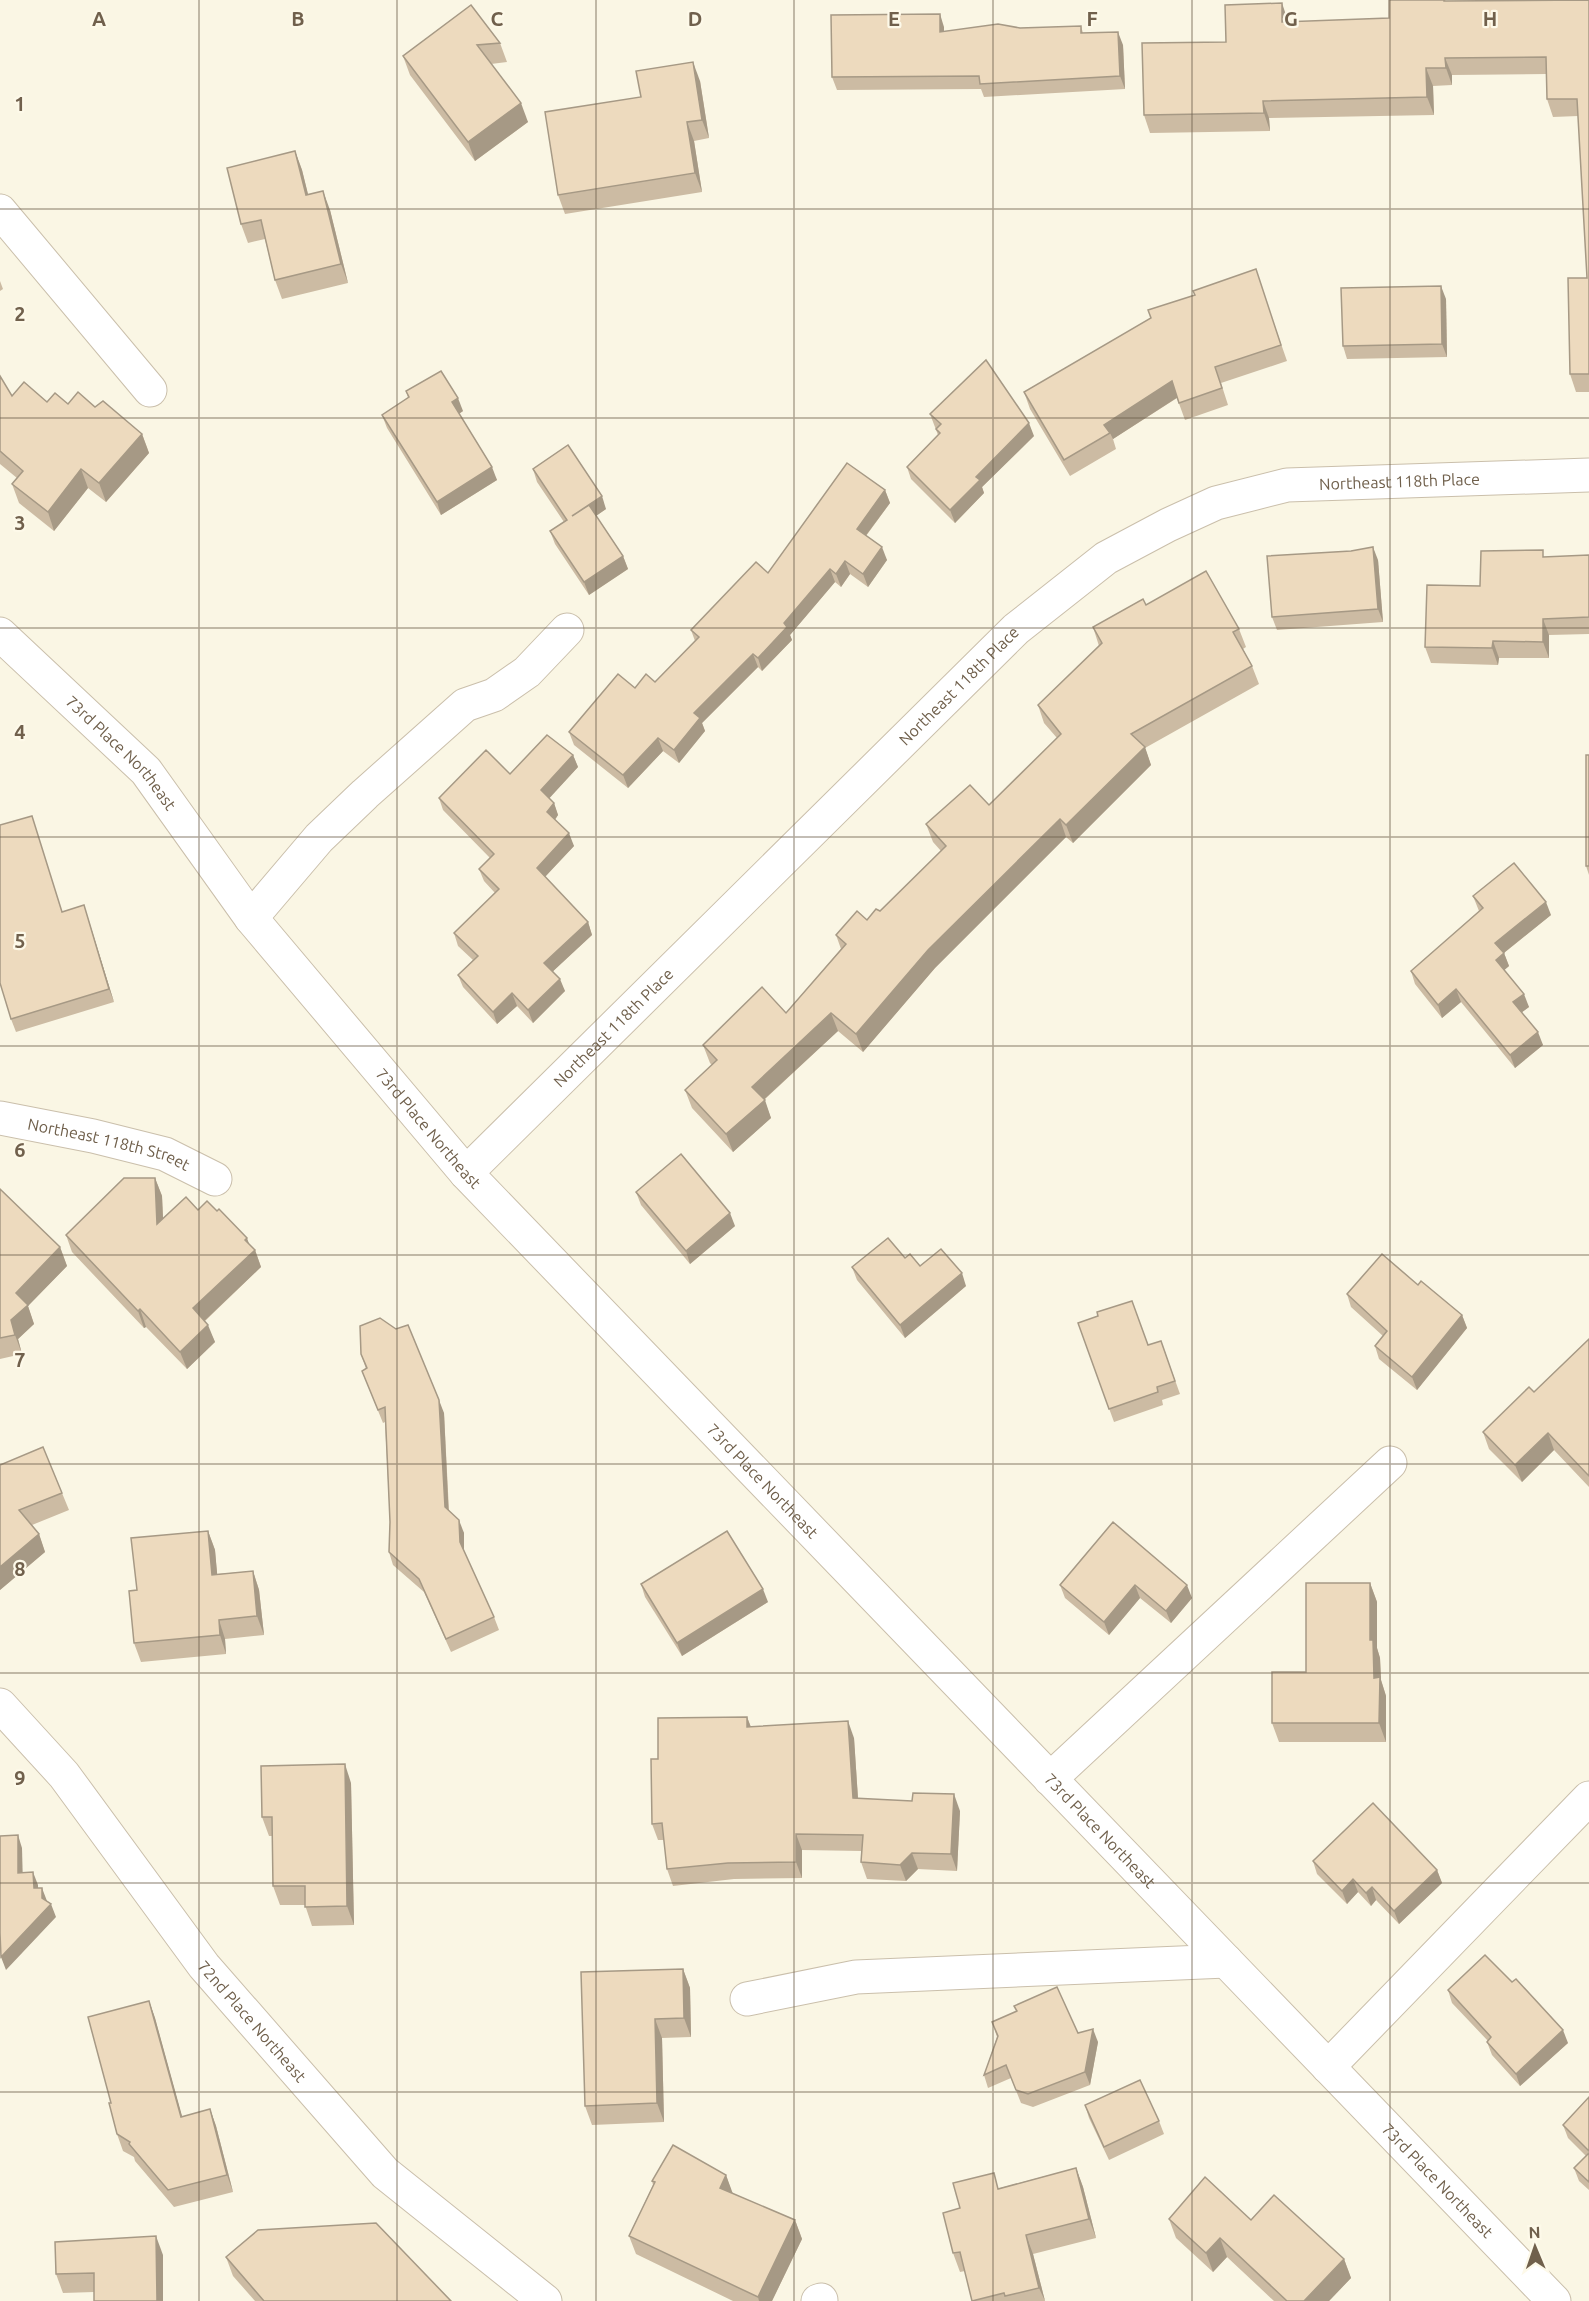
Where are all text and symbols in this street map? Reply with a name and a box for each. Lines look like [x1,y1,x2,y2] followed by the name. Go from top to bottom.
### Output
[92,7,106,30] text: A
[291,7,305,30] text: B
[491,7,504,30] text: C
[688,7,702,30] text: D
[888,7,900,30] text: E
[1086,7,1098,30] text: F
[1284,7,1298,30] text: G
[1483,7,1497,30] text: H
[14,92,26,115] text: 1
[14,302,26,325] text: 2
[1319,470,1480,493] street label: Northeast 118th Place
[14,511,26,534] text: 3
[895,623,1022,749] street label: Northeast 118th Place
[62,692,180,814] street label: 73rd Place Northeast
[14,720,26,743] text: 4
[14,929,26,952] text: 5
[550,964,677,1090] street label: Northeast 118th Place
[373,1065,485,1192] street label: 73rd Place Northeast
[26,1115,194,1174] street label: Northeast 118th Street
[14,1138,26,1161] text: 6
[14,1348,26,1371] text: 7
[704,1420,823,1542] street label: 73rd Place Northeast
[14,1557,26,1580] text: 8
[14,1766,26,1789] text: 9
[1041,1770,1160,1892] street label: 73rd Place Northeast
[195,1957,310,2086] street label: 72nd Place Northeast
[1378,2119,1497,2242] street label: 73rd Place Northeast
[1505,2217,1565,2277] north arrow
[1528,2223,1541,2241] text: N

